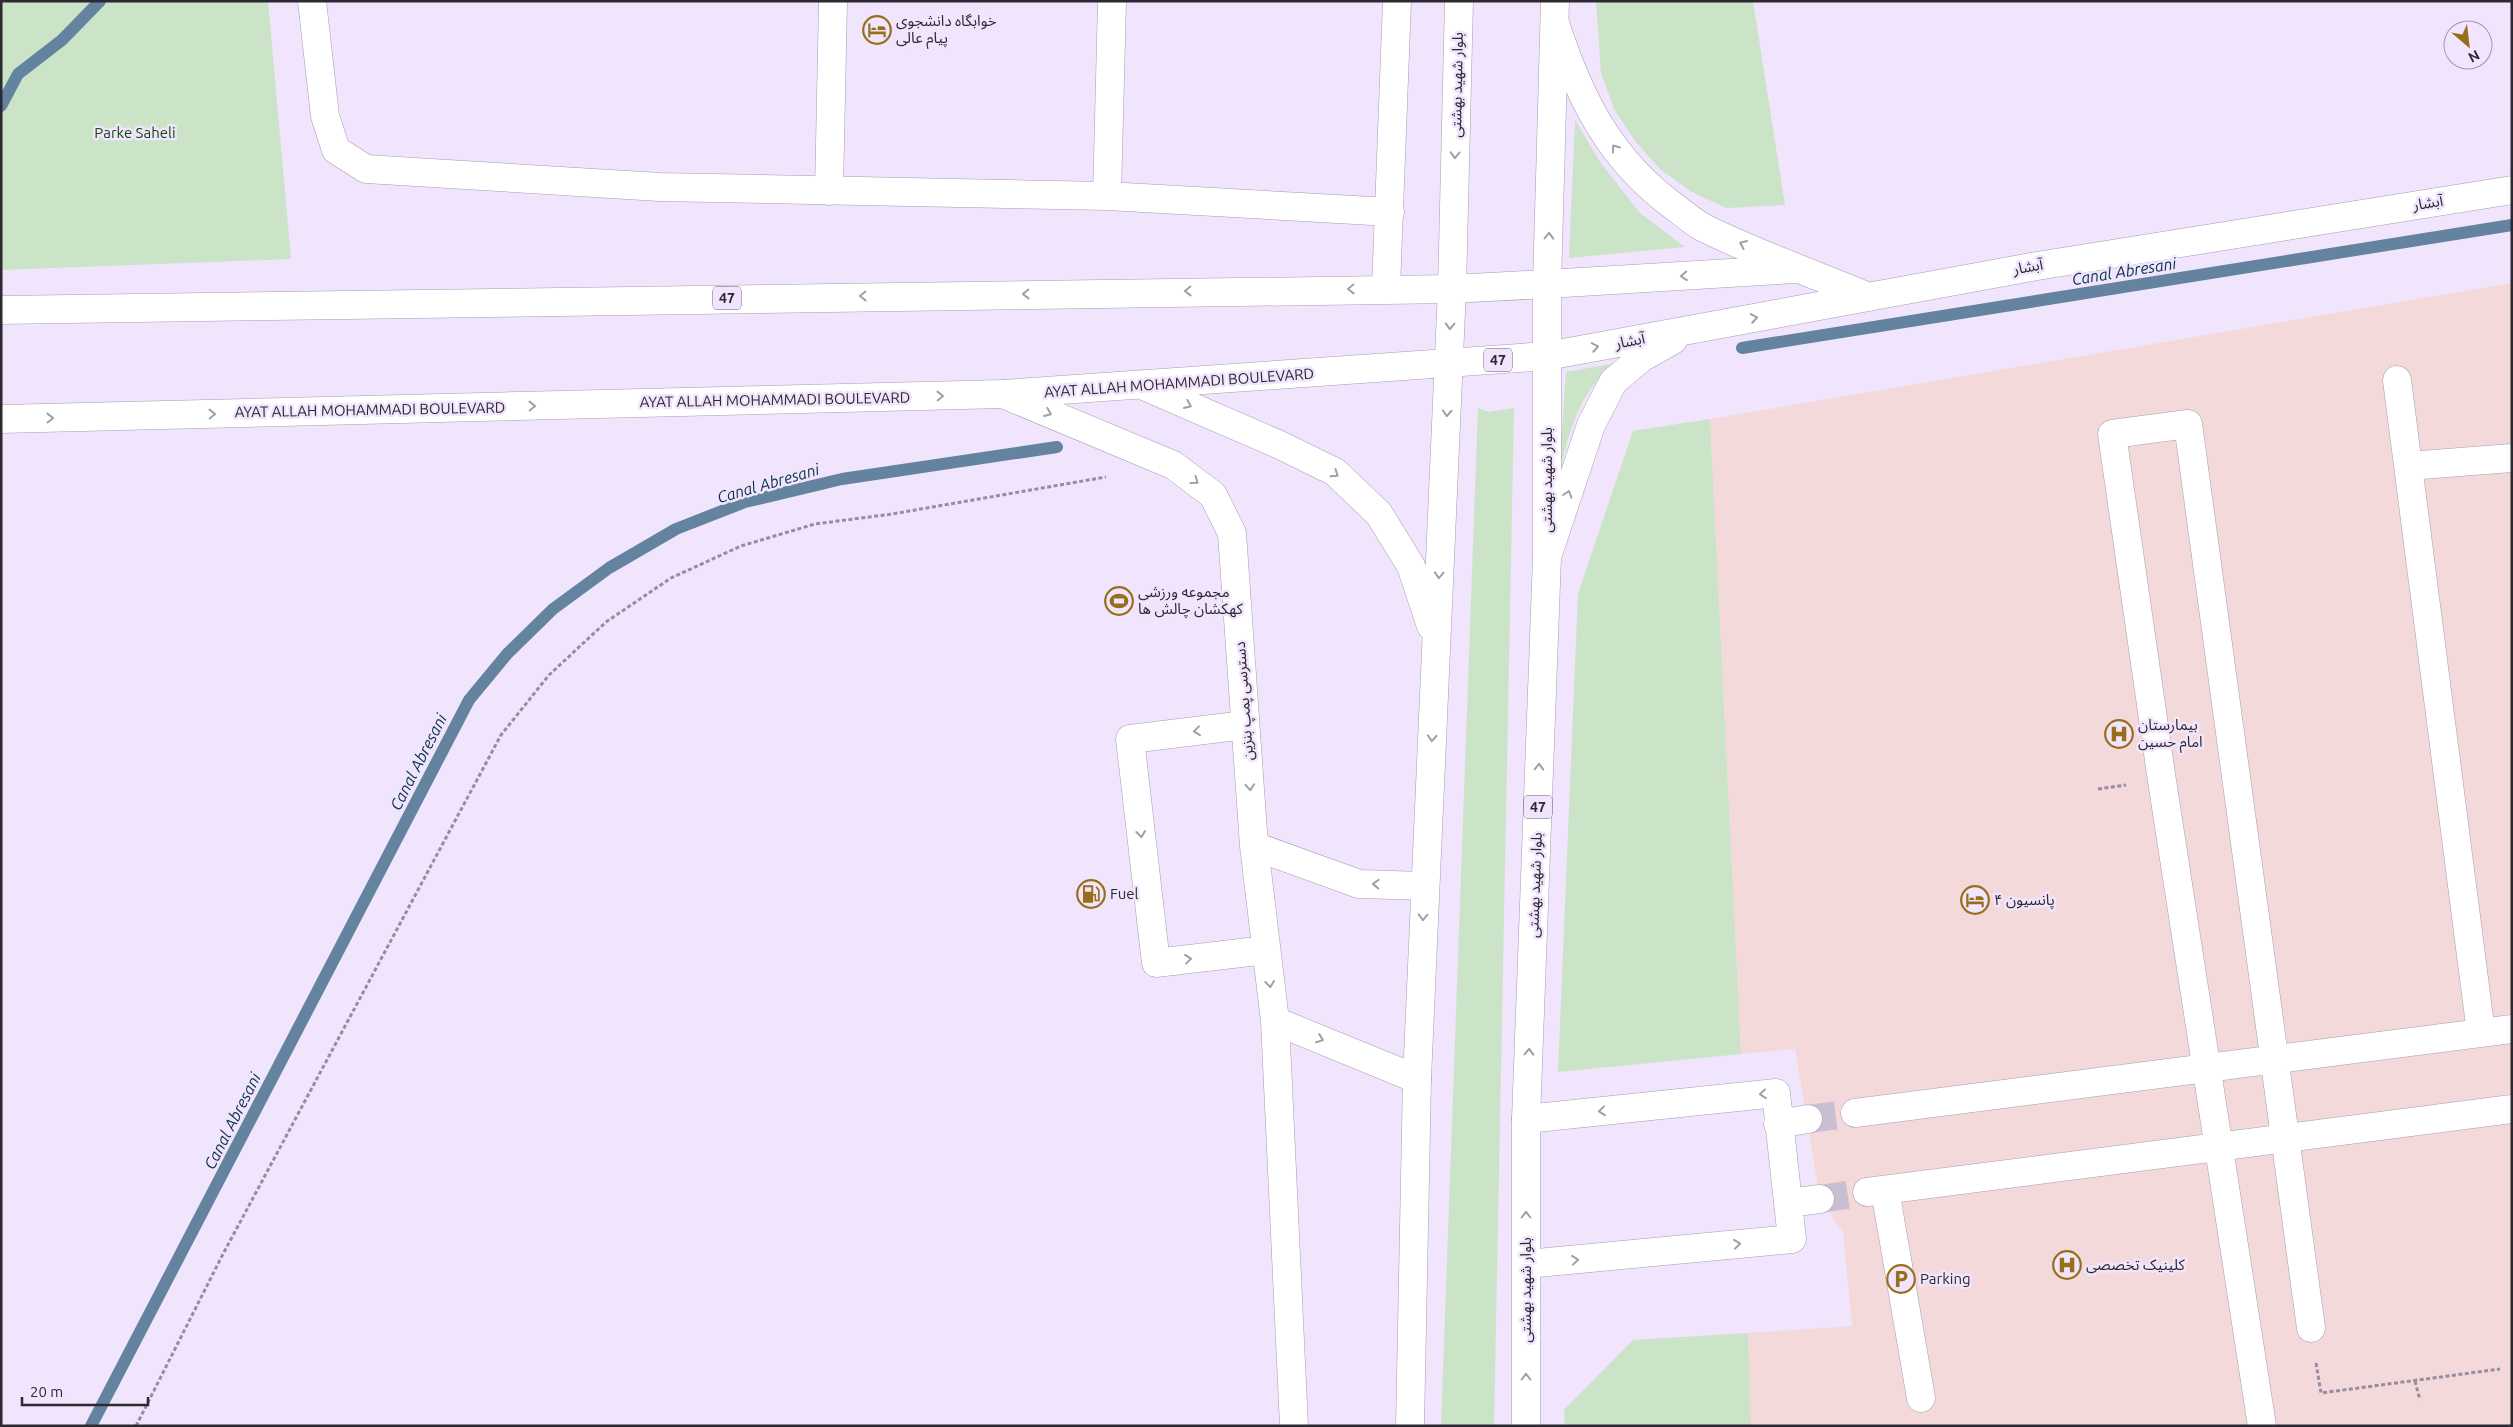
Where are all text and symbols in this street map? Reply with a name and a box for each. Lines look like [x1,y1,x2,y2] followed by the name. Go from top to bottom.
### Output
[896,12,997,49] place label: خوابگاه دانشجوی پیام عالی
[862,15,892,45] hotel icon: خوابگاه دانشجوی پیام عالی
[2443,20,2493,70] north arrow
[1447,32,1467,138] street label: بلوار شهید بهشتی
[2466,47,2482,66] text: N
[94,124,176,141] park label: Parke Saheli
[1612,144,1621,154] one-way arrow
[1450,151,1461,159] one-way arrow
[2411,192,2445,214] street label: آبشار
[1544,231,1554,239] one-way arrow
[1739,239,1748,250] one-way arrow
[2070,254,2178,288] water label: Canal Abresani
[2011,255,2045,279] street label: آبشار
[1680,270,1688,281] one-way arrow
[1346,283,1354,294] one-way arrow
[713,286,741,310] road number: 47
[1184,286,1192,296] one-way arrow
[1021,289,1029,299] one-way arrow
[859,291,866,301] one-way arrow
[1750,313,1759,323] one-way arrow
[1445,323,1456,331] one-way arrow
[1612,329,1647,353] street label: آبشار
[1590,343,1599,353] one-way arrow
[1484,348,1512,372] road number: 47
[1043,365,1315,400] street label: AYAT ALLAH MOHAMMADI BOULEVARD
[640,389,910,410] street label: AYAT ALLAH MOHAMMADI BOULEVARD
[936,391,944,401] one-way arrow
[235,399,505,420] street label: AYAT ALLAH MOHAMMADI BOULEVARD
[1183,400,1191,410] one-way arrow
[529,401,537,411] one-way arrow
[1043,407,1052,418] one-way arrow
[209,409,217,419] one-way arrow
[1441,409,1452,417] one-way arrow
[46,413,54,423] one-way arrow
[1538,427,1556,533] street label: بلوار شهید بهشتی
[715,460,822,506] water label: Canal Abresani
[1329,468,1339,477] one-way arrow
[1189,476,1198,484] one-way arrow
[1562,490,1572,498] one-way arrow
[1434,572,1445,580] one-way arrow
[1138,583,1244,619] place label: مجموعه ورزشی کهکشان چالش ها
[1104,586,1134,616] sports icon: مجموعه ورزشی کهکشان چالش ها
[1231,641,1259,761] street label: دسترسی پمپ بنزین
[386,710,450,813] water label: Canal Abresani
[2138,716,2203,753] place label: بیمارستان امام حسین
[2104,719,2134,749] hospital icon: بیمارستان امام حسین
[1193,725,1201,736] one-way arrow
[1426,734,1437,742] one-way arrow
[1534,763,1545,771] one-way arrow
[1244,783,1255,791] one-way arrow
[1524,796,1552,819] road number: 47
[1135,830,1146,838] one-way arrow
[1524,832,1546,938] street label: بلوار شهید بهشتی
[1076,879,1106,909] fuel station icon: Fuel
[1372,879,1380,890] one-way arrow
[1110,885,1139,902] place label: Fuel
[1960,885,1990,915] hotel icon: پانسیون ۴
[1994,891,2055,910] place label: پانسیون ۴
[1418,914,1429,922] one-way arrow
[1184,954,1192,965] one-way arrow
[1264,980,1275,988] one-way arrow
[1315,1032,1324,1043] one-way arrow
[1523,1048,1534,1056] one-way arrow
[200,1069,264,1172] water label: Canal Abresani
[1759,1088,1767,1099] one-way arrow
[1597,1105,1605,1116] one-way arrow
[1521,1210,1531,1218] one-way arrow
[1517,1237,1535,1343] street label: بلوار شهید بهشتی
[1733,1239,1741,1250] one-way arrow
[2052,1250,2082,1280] hospital icon: کلینیک تخصصی
[1571,1255,1579,1266] one-way arrow
[2086,1256,2185,1274] place label: کلینیک تخصصی
[1886,1264,1916,1294] parking icon: Parking
[1920,1270,1971,1287] place label: Parking
[1521,1373,1531,1380] one-way arrow
[22,1374,149,1406] scale bar
[30,1383,63,1400] text: 20 m

